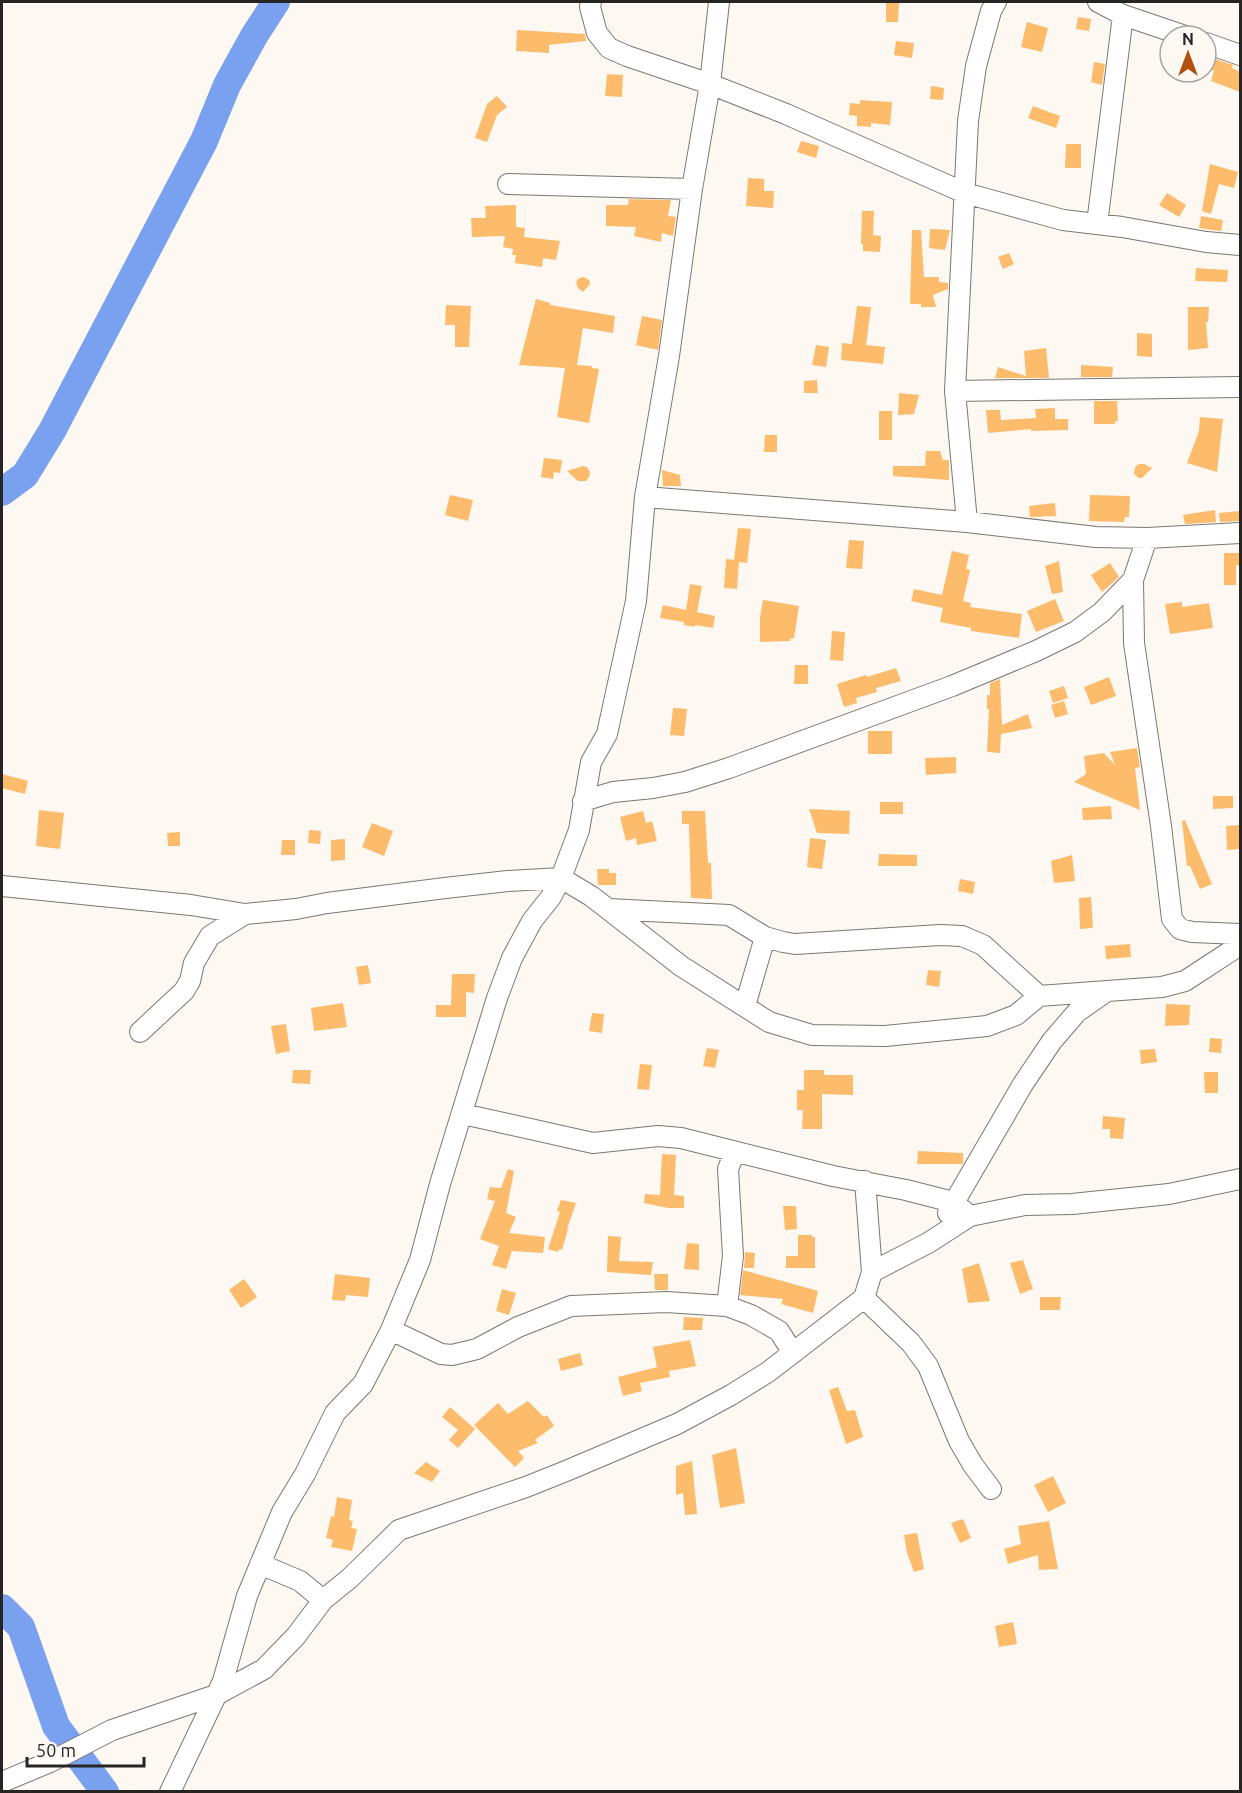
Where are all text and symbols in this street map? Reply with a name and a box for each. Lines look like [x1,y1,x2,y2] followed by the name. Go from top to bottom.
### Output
[1158,24,1218,84] north arrow
[1182,30,1194,48] text: N
[27,1730,144,1768] scale bar
[36,1740,76,1760] text: 50 m

